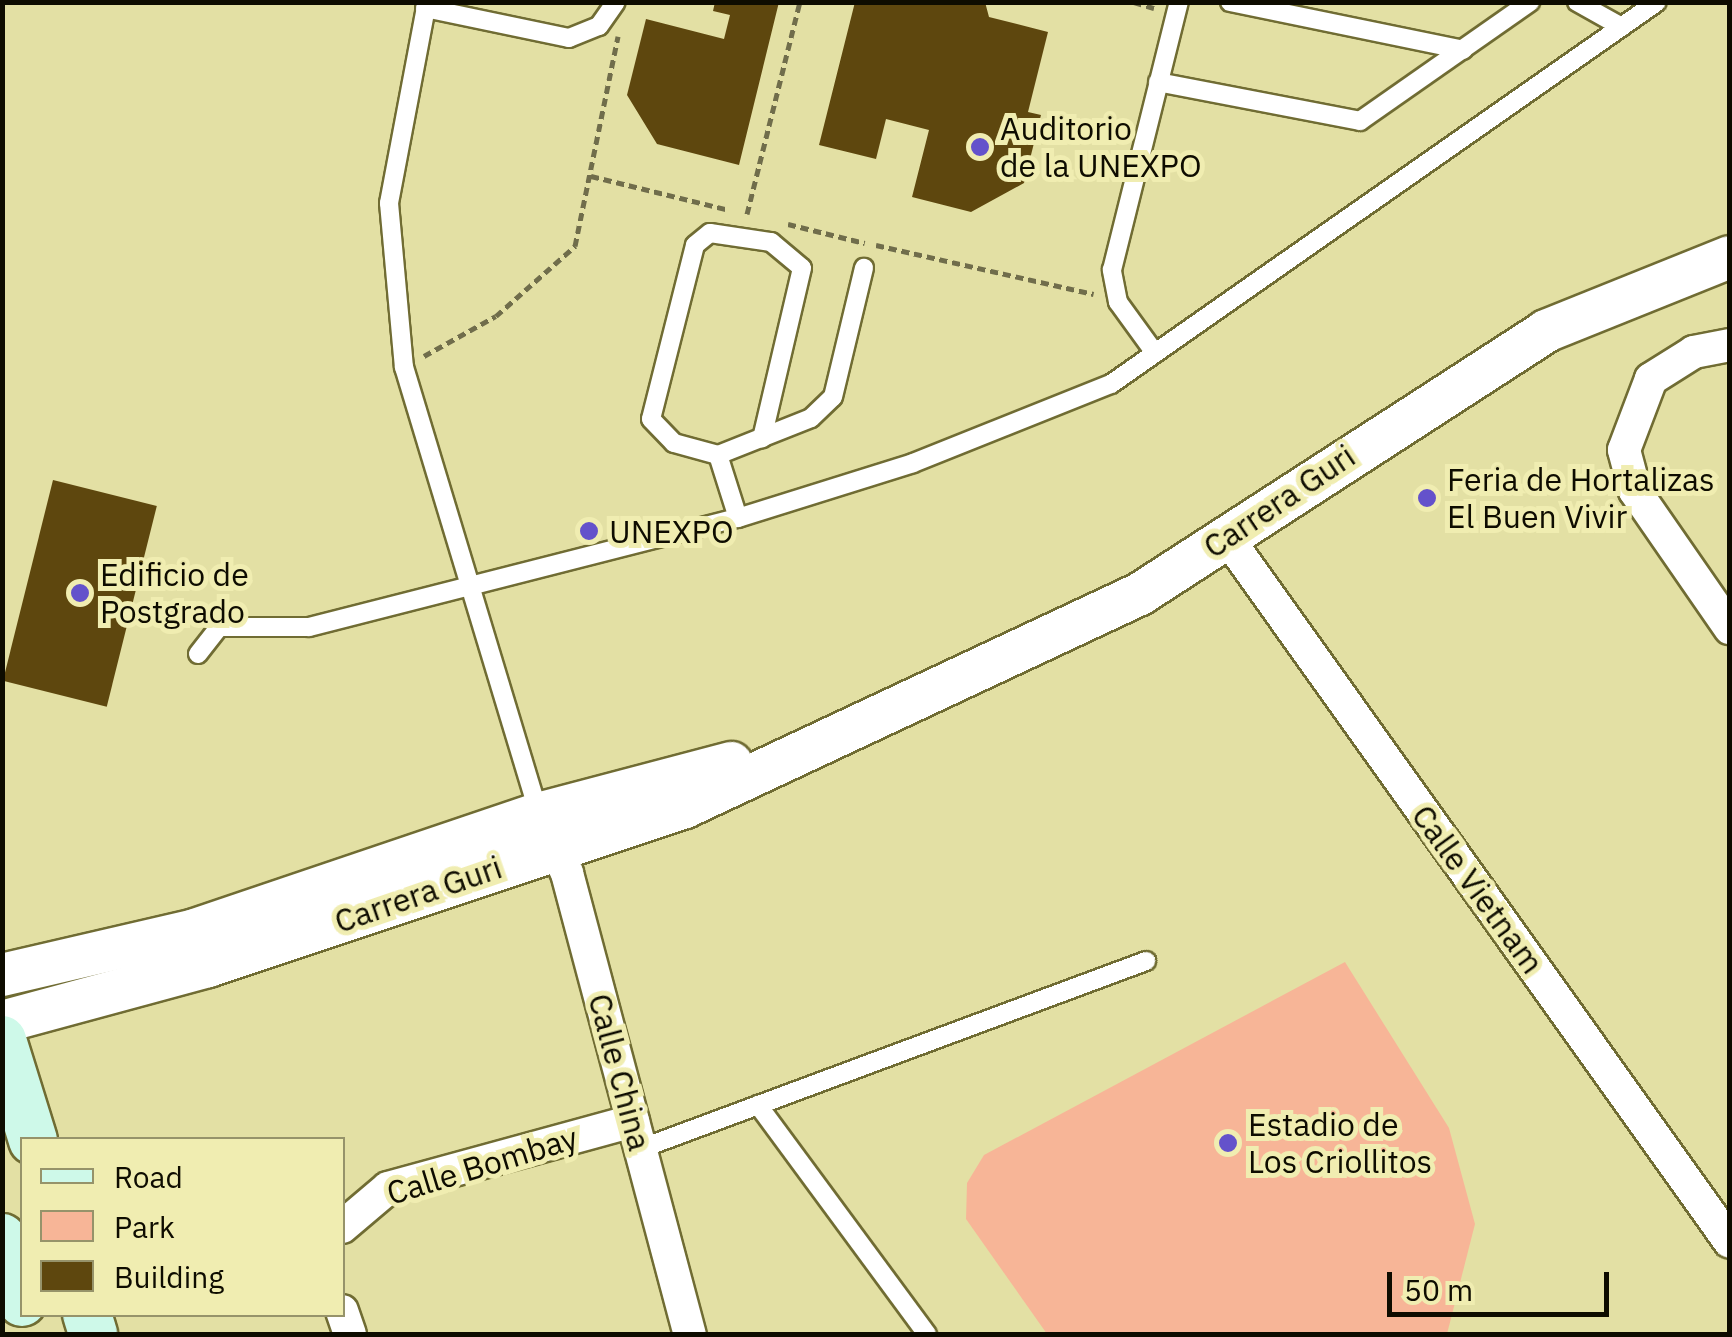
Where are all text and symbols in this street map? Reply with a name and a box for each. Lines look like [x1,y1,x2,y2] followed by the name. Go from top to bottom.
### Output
[1000,110,1202,185] place label: Auditorio de la UNEXPO
[969,136,991,158] marker: Auditorio de la UNEXPO
[1196,436,1362,566] street label: Carrera Guri
[1447,461,1715,536] place label: Feria de Hortalizas El Buen Vivir
[1416,487,1438,509] marker: Feria de Hortalizas El Buen Vivir
[609,512,734,550] place label: UNEXPO
[578,520,600,542] marker: UNEXPO
[100,556,249,631] place label: Edificio de Postgrado
[69,582,91,604] marker: Edificio de Postgrado
[1404,797,1552,981] street label: Calle Vietnam
[329,847,507,941] street label: Carrera Guri
[581,989,659,1155] street label: Calle China
[1248,1106,1432,1181] place label: Estadio de Los Criollitos
[382,1118,582,1212] street label: Calle Bombay
[1217,1132,1239,1154] marker: Estadio de Los Criollitos
[20,1137,345,1317] legend
[114,1157,183,1196] text: Road
[114,1207,175,1246] text: Park
[1392,1252,1614,1314] scale bar
[114,1257,224,1296] text: Building
[1404,1270,1473,1309] text: 50 m

